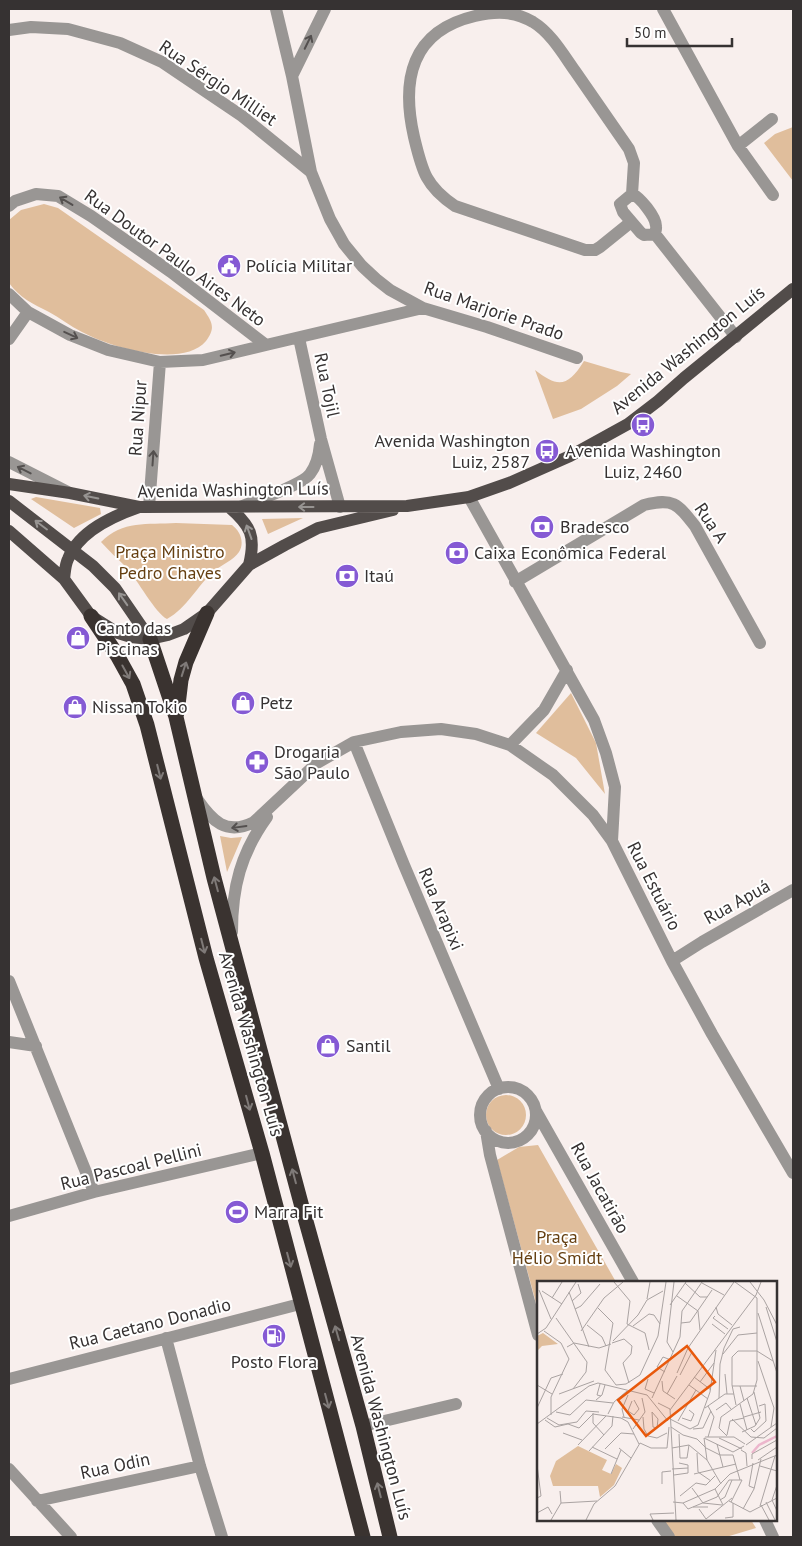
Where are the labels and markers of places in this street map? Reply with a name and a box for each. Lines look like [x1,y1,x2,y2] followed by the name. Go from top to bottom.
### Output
[216,253,242,279] public building icon: Polícia Militar
[246,254,352,277] place label: Polícia Militar
[630,412,656,438] bus stop icon: Avenida Washington Luiz, 2460
[374,429,530,473] place label: Avenida Washington Luiz, 2587
[534,438,560,464] bus stop icon: Avenida Washington Luiz, 2587
[565,439,721,483] place label: Avenida Washington Luiz, 2460
[529,514,555,540] bank icon: Bradesco
[560,515,629,538] place label: Bradesco
[444,540,470,566] bank icon: Caixa Econômica Federal
[474,541,667,564] place label: Caixa Econômica Federal
[334,563,360,589] bank icon: Itaú
[364,564,394,587] place label: Itaú
[96,616,171,660] place label: Canto das Piscinas
[65,625,91,651] shop icon: Canto das Piscinas
[230,690,256,716] shop icon: Petz
[260,691,293,714] place label: Petz
[62,694,88,720] shop icon: Nissan Tokio
[92,695,188,718] place label: Nissan Tokio
[274,740,350,784] place label: Drogaria São Paulo
[244,749,270,775] pharmacy icon: Drogaria São Paulo
[315,1033,341,1059] shop icon: Santil
[346,1034,391,1057] place label: Santil
[224,1199,250,1225] sports icon: Marra Fit
[254,1200,323,1223] place label: Marra Fit
[261,1323,287,1349] fuel station icon: Posto Flora
[231,1350,317,1373] place label: Posto Flora

